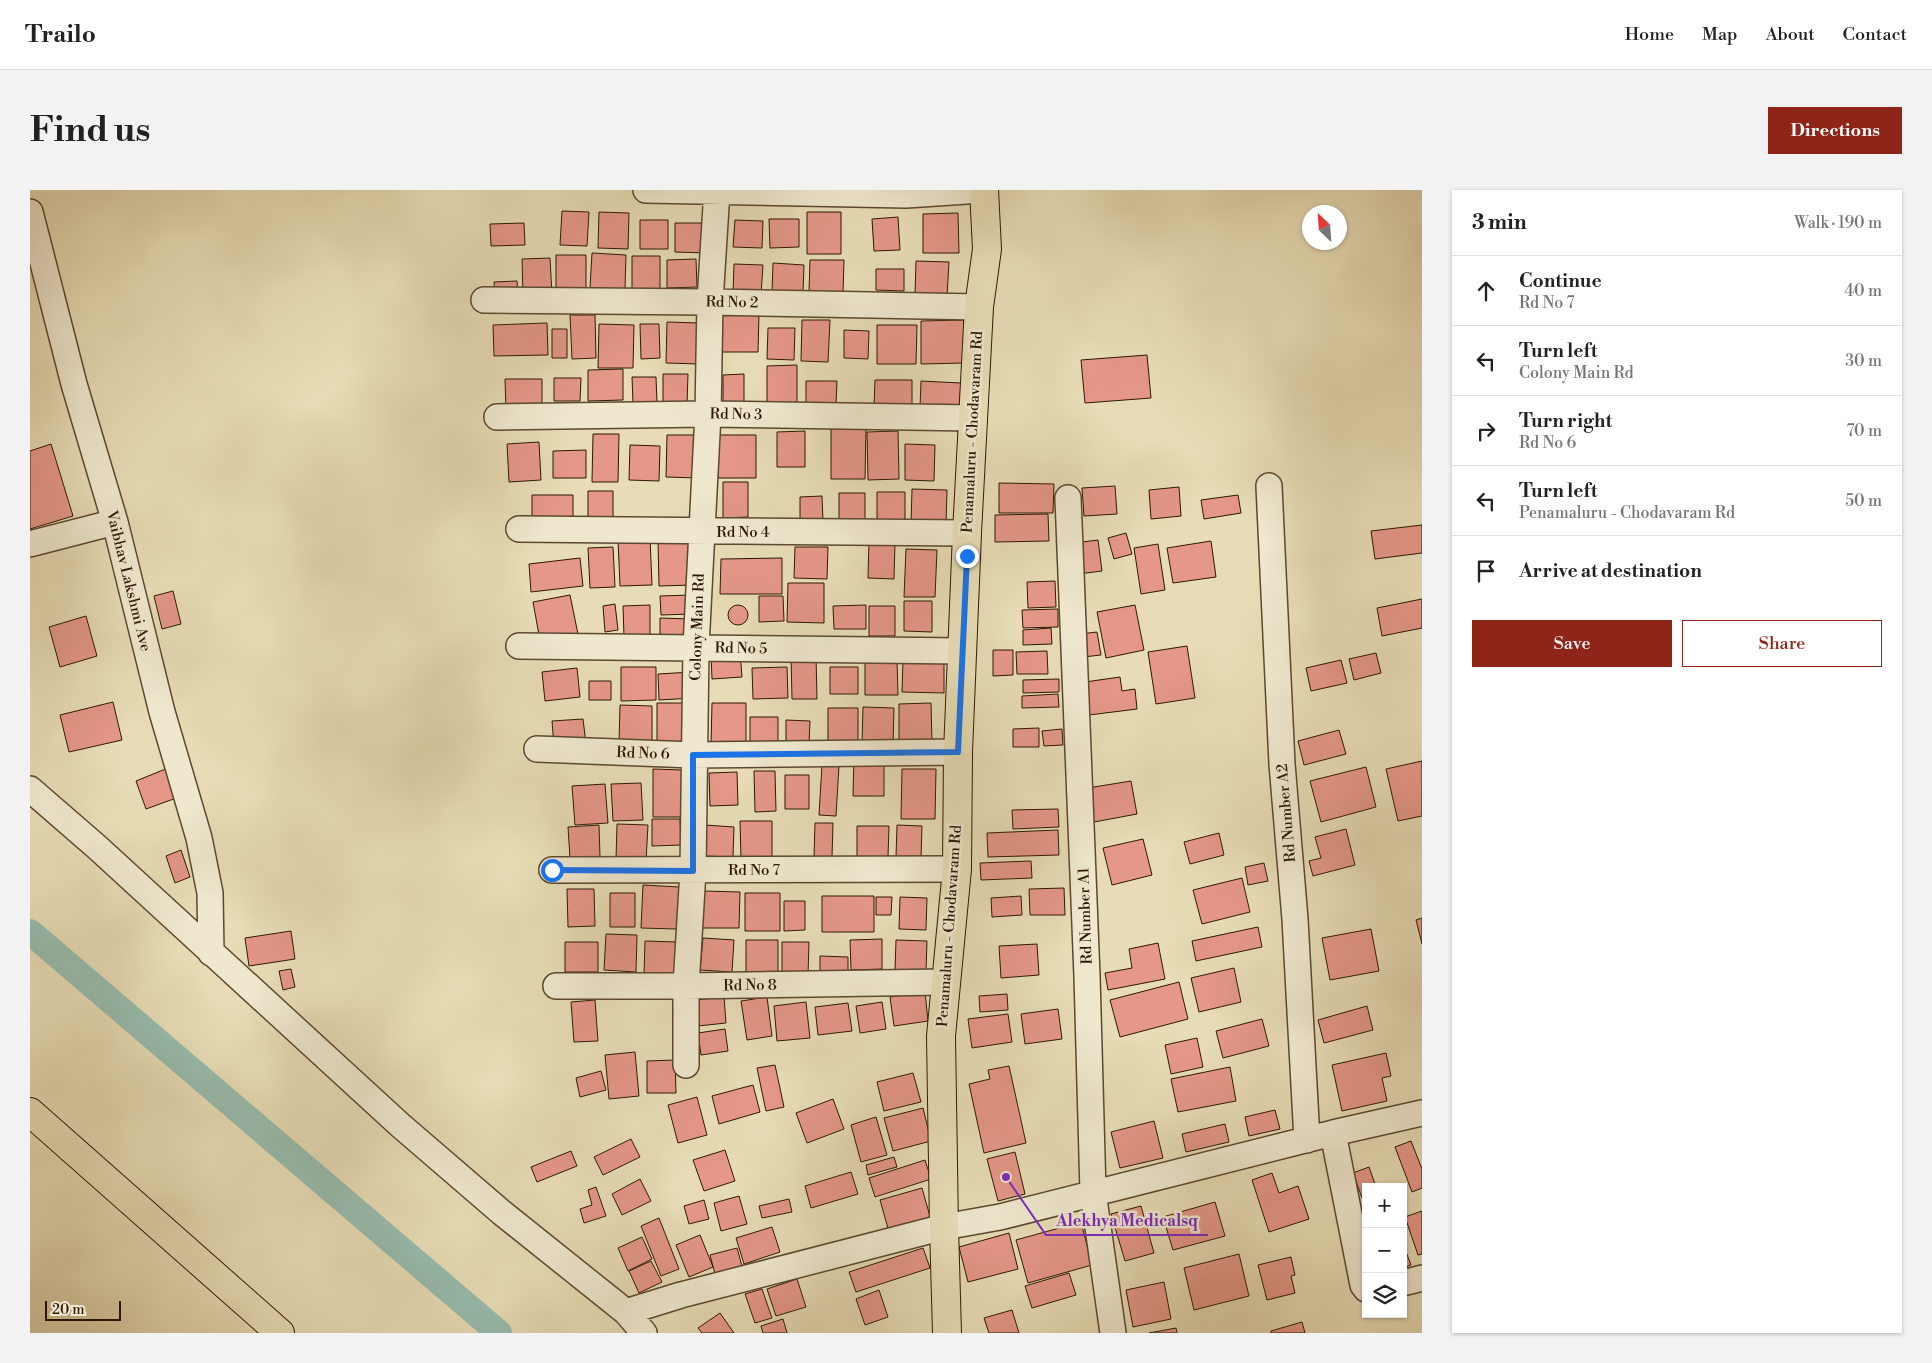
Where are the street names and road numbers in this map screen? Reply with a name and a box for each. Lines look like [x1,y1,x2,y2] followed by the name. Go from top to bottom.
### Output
[705,293,759,312] street label: Rd No 2
[958,330,987,534] street label: Penamaluru - Chodavaram Rd
[709,405,763,424] street label: Rd No 3
[102,508,155,654] street label: Vaibhav Lakshmi Ave
[716,523,770,542] street label: Rd No 4
[686,572,709,681] street label: Colony Main Rd
[714,639,768,658] street label: Rd No 5
[616,743,670,764] street label: Rd No 6
[1273,763,1300,863] street label: Rd Number A2
[933,824,966,1028] street label: Penamaluru - Chodavaram Rd
[728,861,780,880] street label: Rd No 7
[1074,867,1097,965] street label: Rd Number A1
[723,976,777,995] street label: Rd No 8

